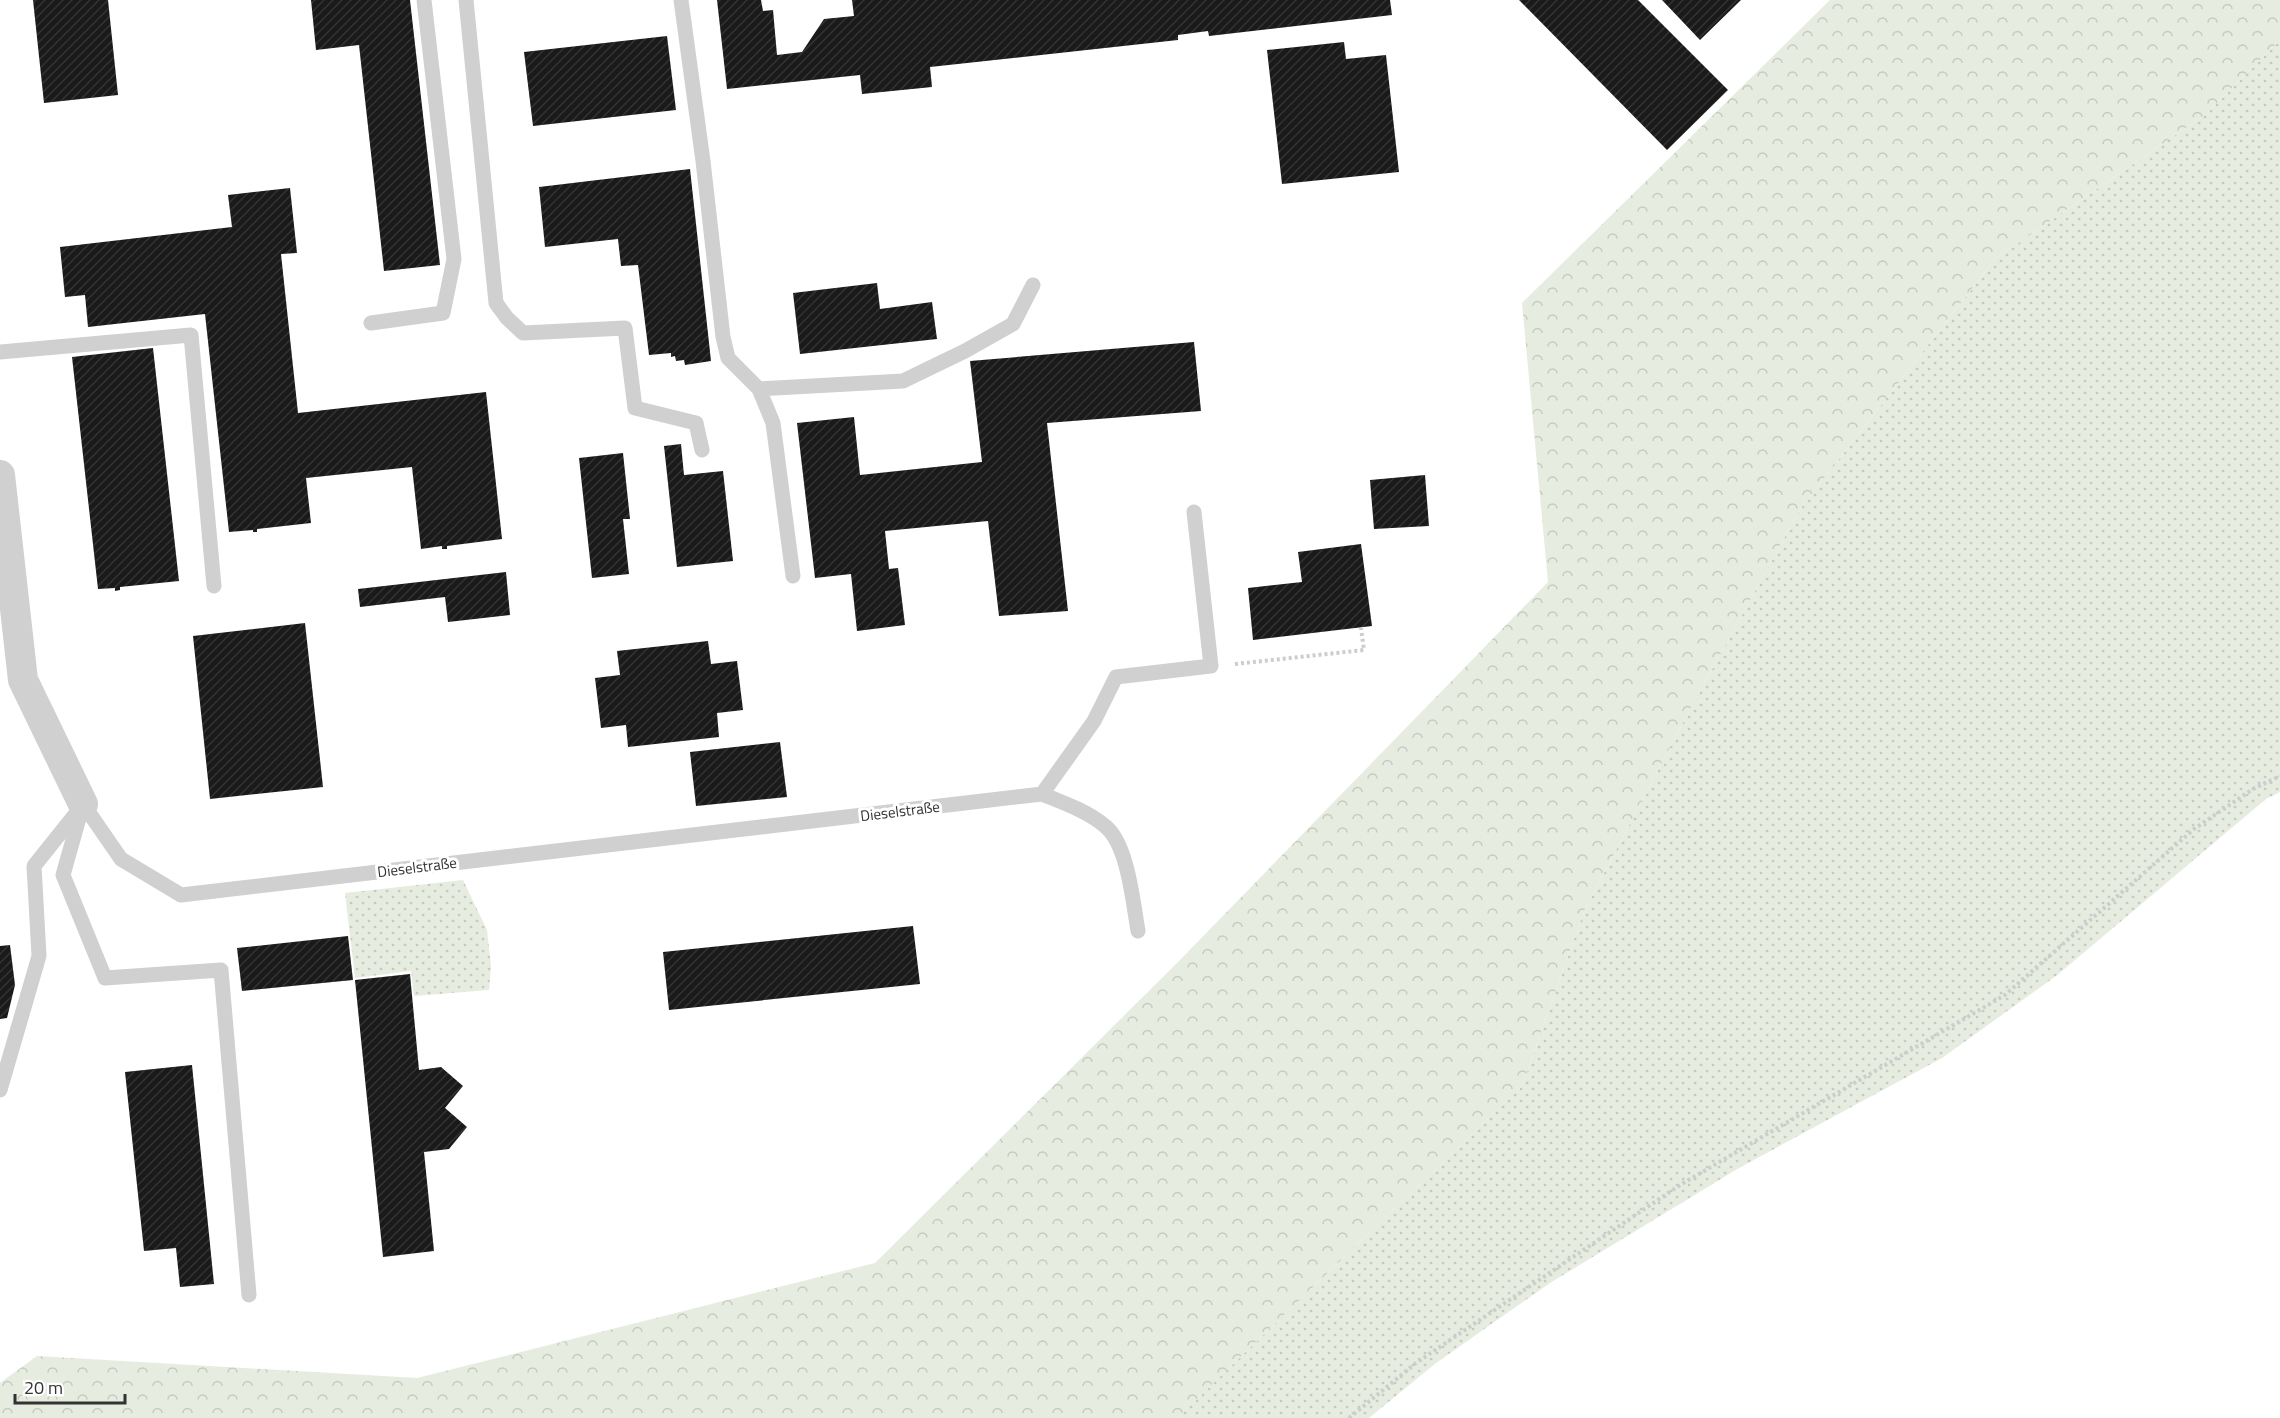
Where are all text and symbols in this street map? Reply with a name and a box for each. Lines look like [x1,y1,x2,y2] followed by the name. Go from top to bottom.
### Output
[859,795,941,827] street label: Dieselstraße
[376,851,458,883] street label: Dieselstraße
[15,1367,124,1405] scale bar
[24,1374,63,1401] text: 20 m

